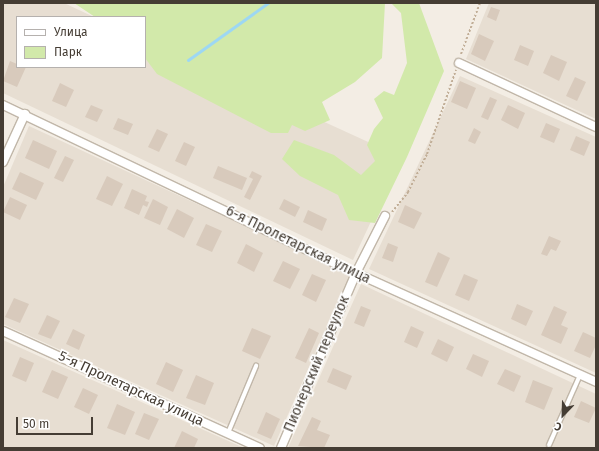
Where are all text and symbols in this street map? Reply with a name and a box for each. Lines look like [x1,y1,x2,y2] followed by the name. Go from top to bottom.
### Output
[16,16,146,68] legend
[54,25,88,39] text: Улица
[54,45,82,59] text: Парк
[223,203,373,287] street label: 6-я Пролетарская улица
[281,293,353,435] street label: Пионерский переулок
[56,348,206,430] street label: 5-я Пролетарская улица
[543,395,583,435] north arrow
[18,409,95,435] scale bar
[23,417,49,431] text: 50 m
[553,419,564,434] text: С

